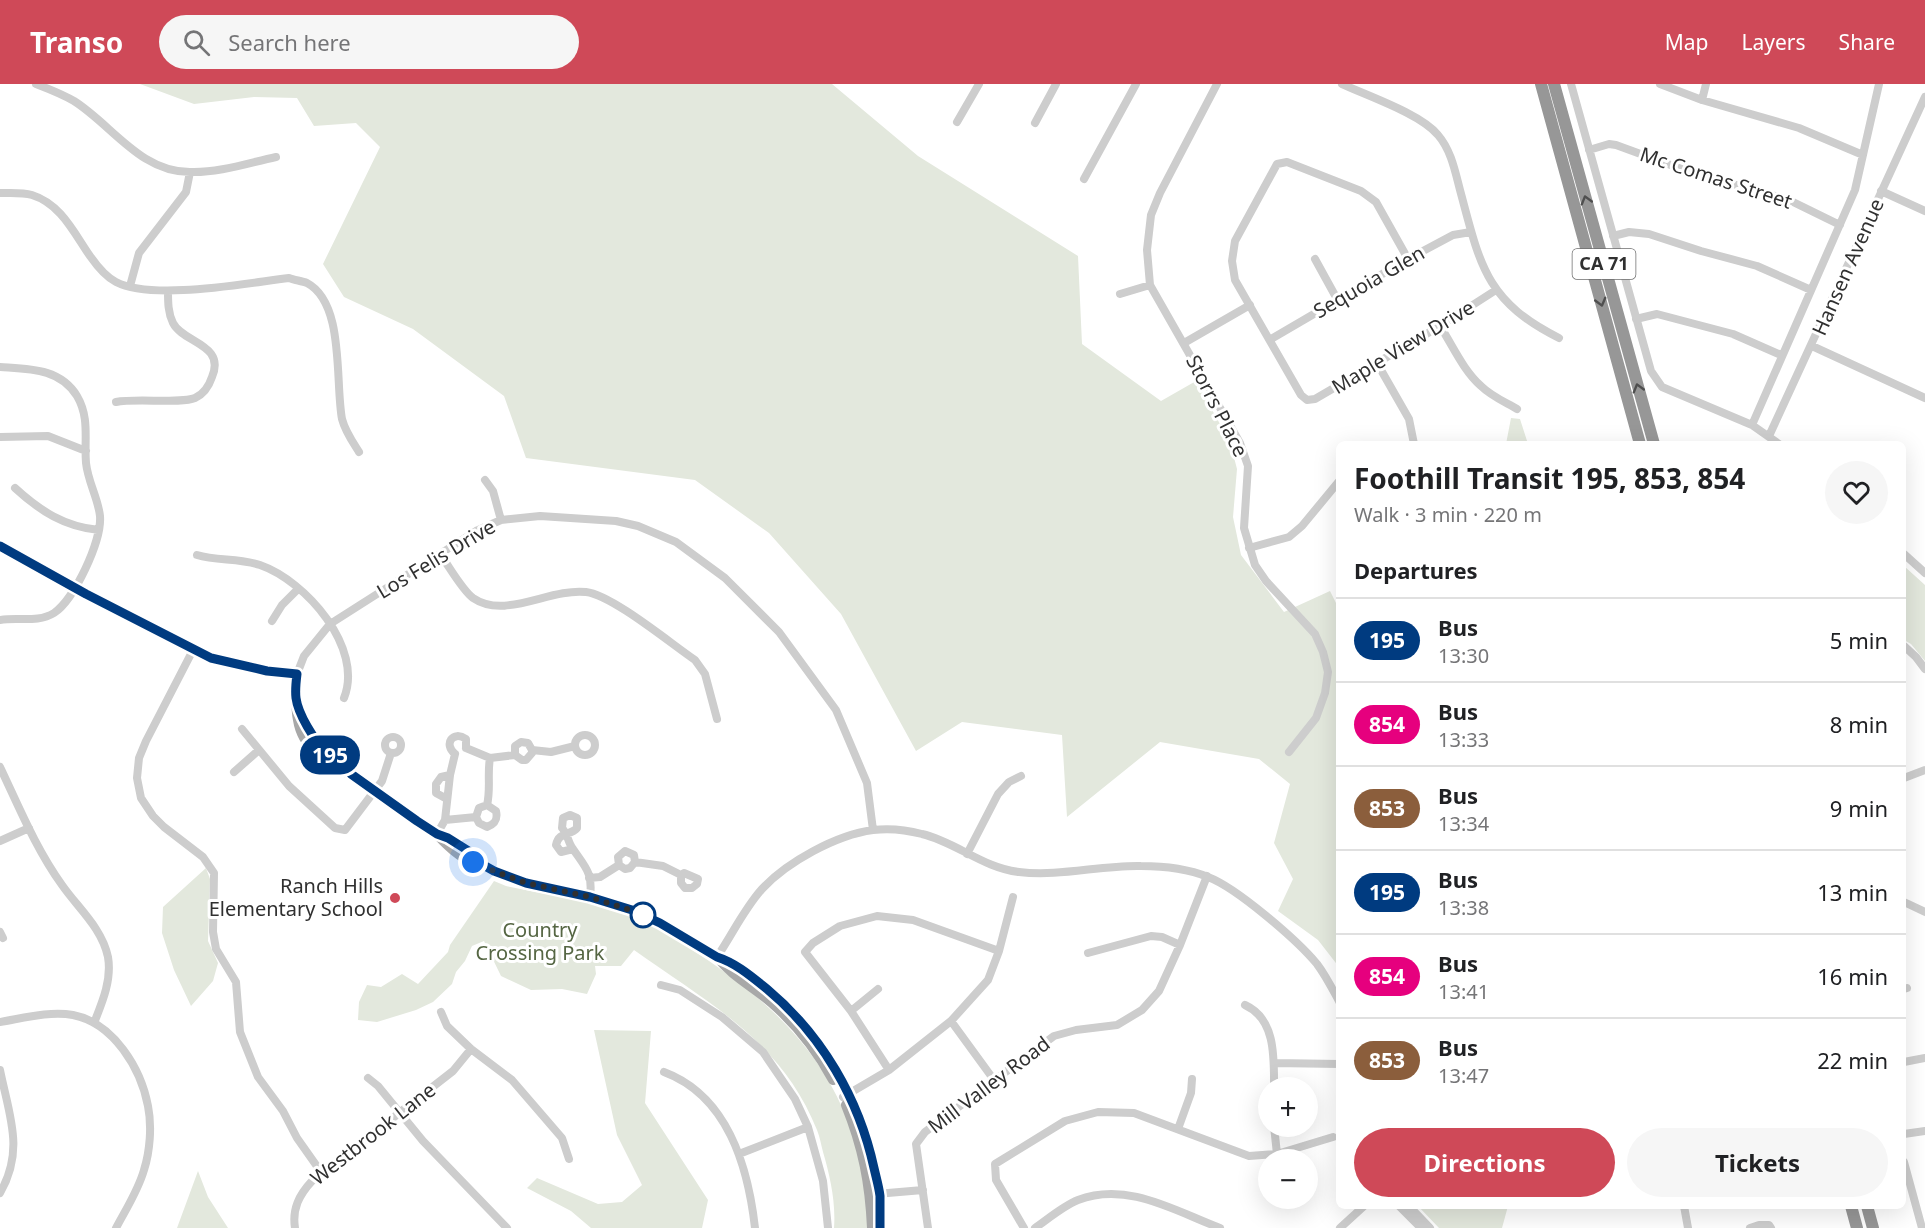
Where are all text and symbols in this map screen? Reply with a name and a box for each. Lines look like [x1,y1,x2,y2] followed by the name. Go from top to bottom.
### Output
[159,15,579,69] search box
[30,23,123,61] text: Transo
[180,26,213,59] icon: search
[228,27,351,57] text: Search here
[1665,28,1709,56] text: Map
[1742,28,1806,56] text: Layers
[1839,28,1895,56] text: Share
[1637,140,1796,215] street label: Mc Comas Street
[1805,194,1890,339] street label: Hansen Avenue
[1581,195,1593,206] one-way arrow
[1308,239,1429,324] street label: Sequoia Glen
[1572,249,1636,279] road number: CA 71
[1326,293,1479,400] street label: Maple View Drive
[1594,296,1606,307] one-way arrow
[1180,350,1255,461] street label: Storrs Place
[1633,383,1646,393] one-way arrow
[1354,459,1745,497] text: Foothill Transit 195, 853, 854
[1825,461,1888,524] button: heart
[1354,501,1542,528] text: Walk · 3 min · 220 m
[372,513,500,605] street label: Los Felis Drive
[1354,555,1478,585] text: Departures
[1438,612,1478,642] text: Bus
[1830,625,1888,655] text: 5 min
[1369,626,1405,654] text: 195
[1438,642,1489,669] text: 13:30
[1438,696,1478,726] text: Bus
[1830,709,1888,739] text: 8 min
[1369,710,1405,738] text: 854
[1438,726,1489,753] text: 13:33
[296,736,364,774] line badge: 195
[312,741,348,769] text: 195
[1438,780,1478,810] text: Bus
[1830,793,1888,823] text: 9 min
[1369,794,1405,822] text: 853
[1438,810,1489,837] text: 13:34
[458,847,488,877] your location
[1438,864,1478,894] text: Bus
[209,872,383,922] place label: Ranch Hills Elementary School
[1817,877,1888,907] text: 13 min
[1369,878,1405,906] text: 195
[388,891,402,905] marker: Ranch Hills Elementary School
[1438,894,1489,921] text: 13:38
[630,902,656,928] unlabelled marker
[475,916,605,966] park label: Country Crossing Park
[1438,948,1478,978] text: Bus
[1817,961,1888,991] text: 16 min
[1369,962,1405,990] text: 854
[1438,978,1489,1005] text: 13:41
[922,1030,1055,1139] street label: Mill Valley Road
[1438,1032,1478,1062] text: Bus
[1817,1045,1888,1075] text: 22 min
[1369,1046,1405,1074] text: 853
[1438,1062,1489,1089] text: 13:47
[305,1076,441,1191] street label: Westbrook Lane
[1258,1077,1318,1209] map controls
[1258,1077,1318,1137] button: +
[1354,1128,1615,1197] button: Directions
[1627,1128,1888,1197] button: Tickets
[1258,1149,1318,1209] button: −

